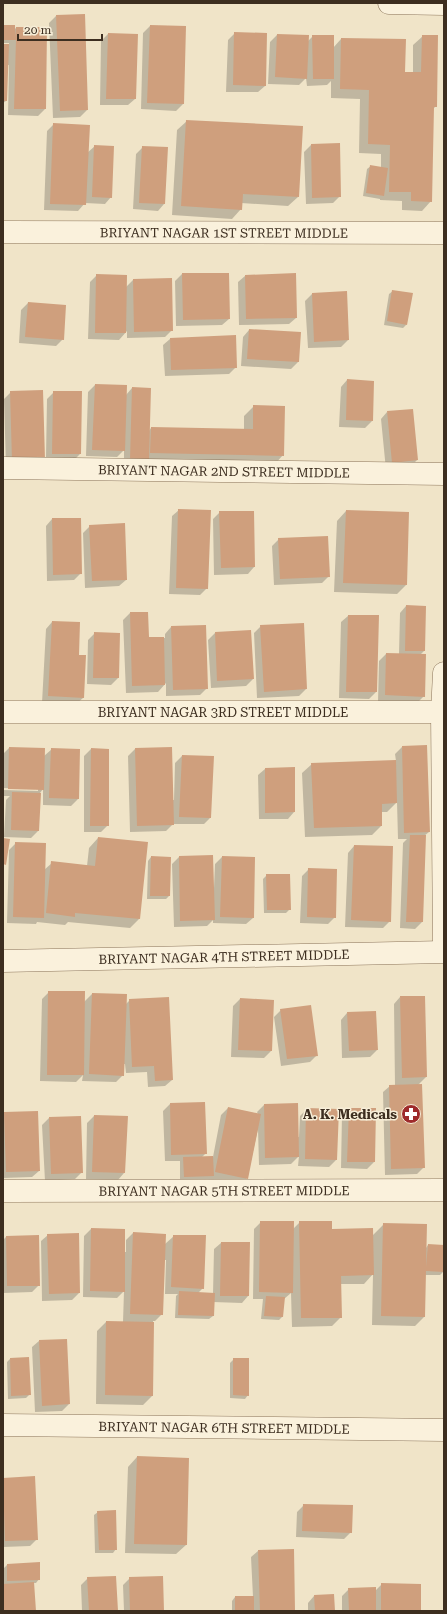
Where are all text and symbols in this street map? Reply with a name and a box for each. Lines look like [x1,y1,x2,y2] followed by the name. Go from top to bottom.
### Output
[18,16,102,42] scale bar
[24,23,51,37] text: 20 m
[100,225,348,241] street label: BRIYANT NAGAR 1ST STREET MIDDLE
[98,462,350,481] street label: BRIYANT NAGAR 2ND STREET MIDDLE
[98,705,348,720] street label: BRIYANT NAGAR 3RD STREET MIDDLE
[98,947,350,967] street label: BRIYANT NAGAR 4TH STREET MIDDLE
[400,1103,422,1125] pharmacy icon: A. K. Medicals
[303,1107,397,1122] place label: A. K. Medicals
[98,1183,350,1199] street label: BRIYANT NAGAR 5TH STREET MIDDLE
[98,1419,350,1437] street label: BRIYANT NAGAR 6TH STREET MIDDLE

